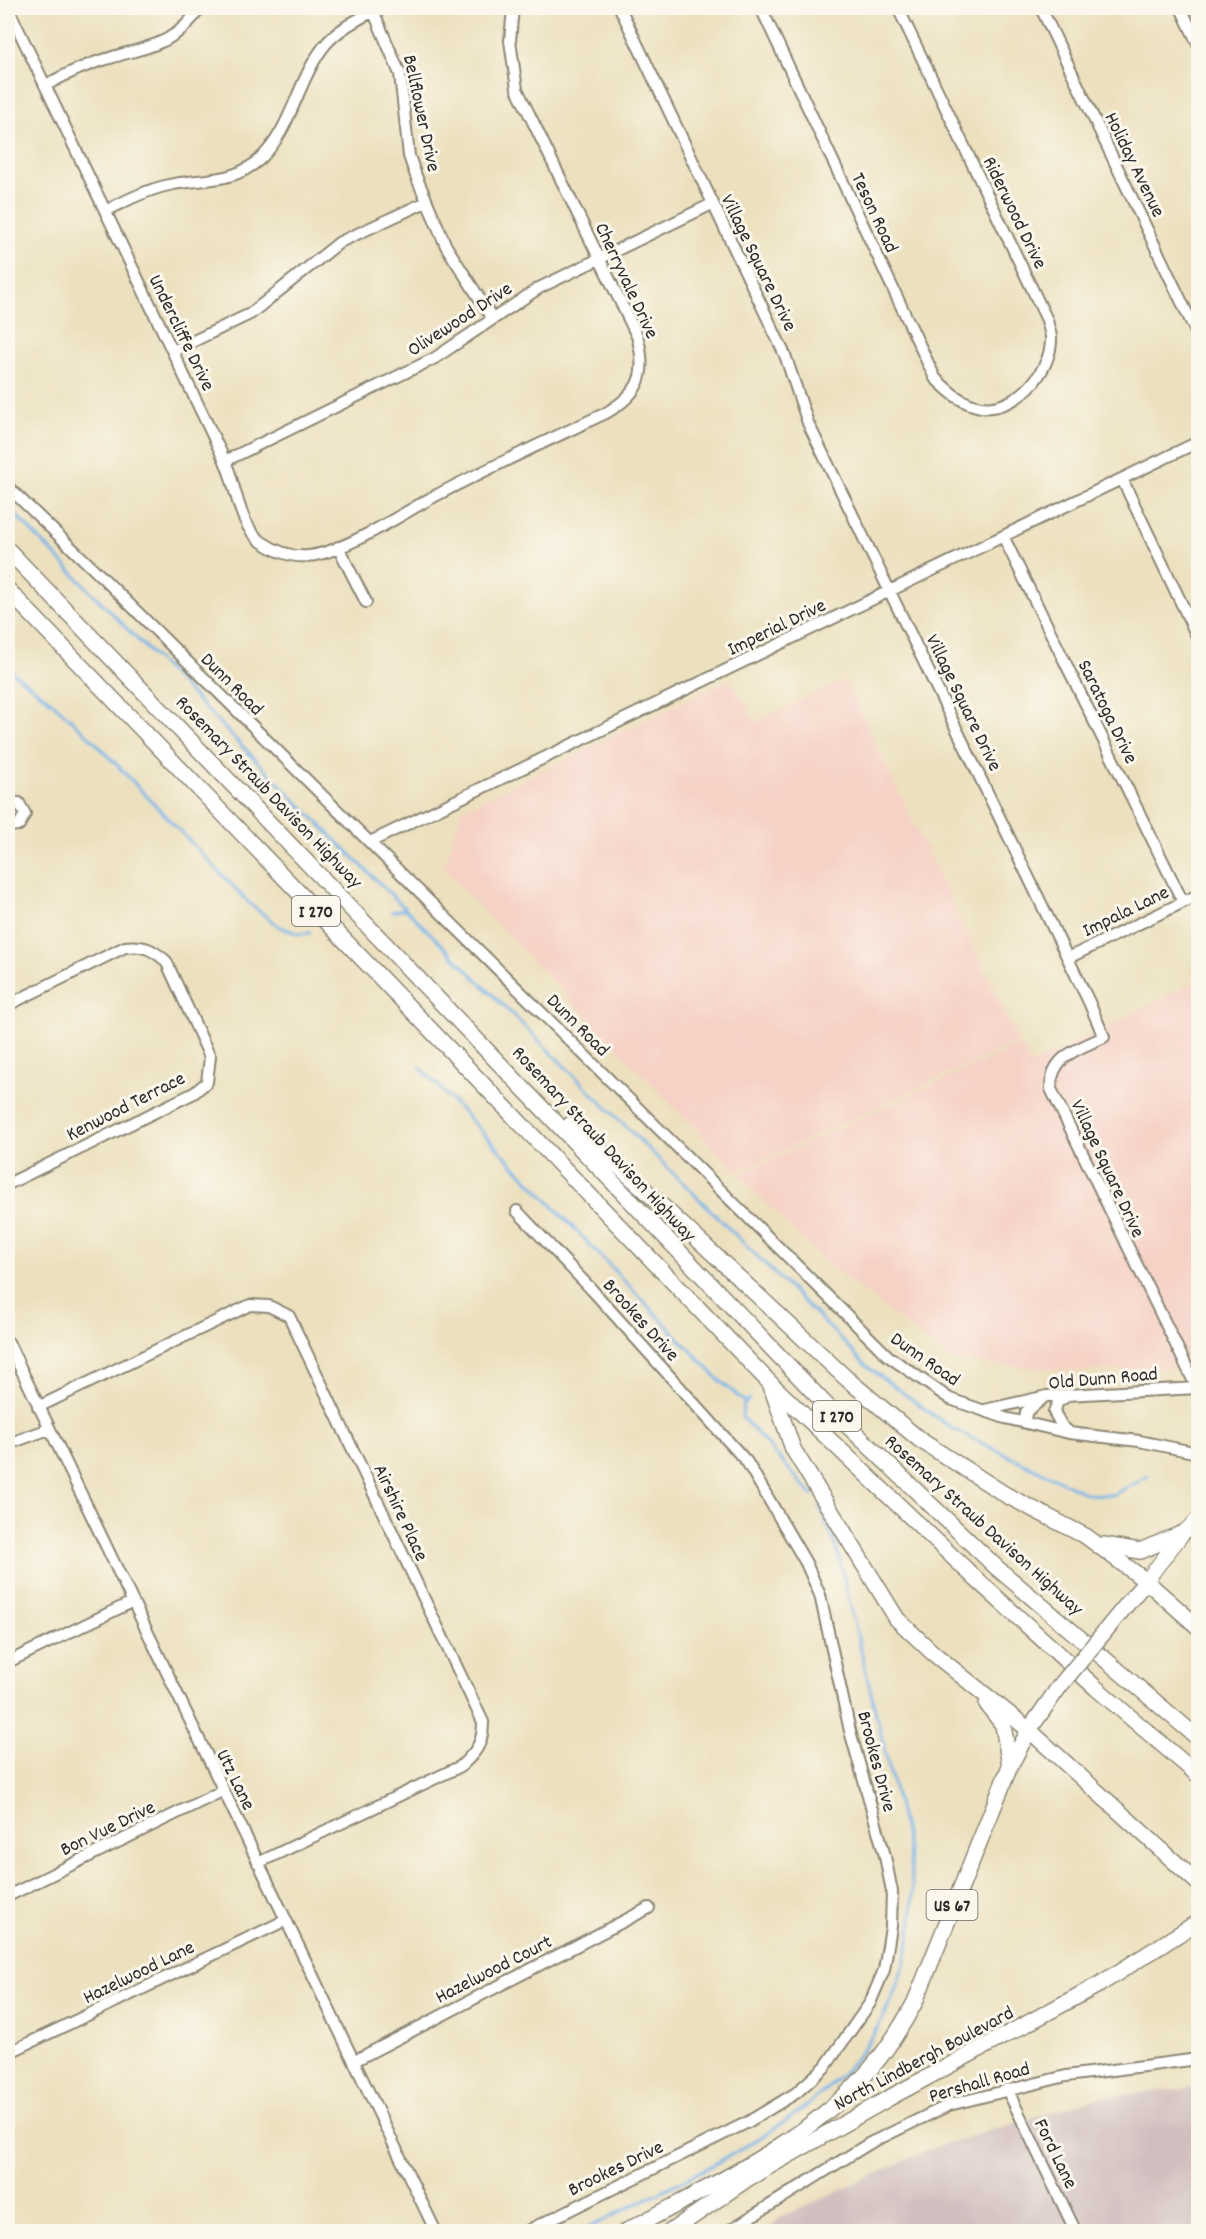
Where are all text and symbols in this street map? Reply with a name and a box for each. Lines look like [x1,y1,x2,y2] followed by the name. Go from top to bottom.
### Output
[394,53,446,175] street label: Bellflower Drive
[1096,108,1171,223] street label: Holiday Avenue
[974,152,1053,275] street label: Riderwood Drive
[843,169,904,258] street label: Teson Road
[712,190,803,337] street label: Village Square Drive
[586,219,665,344] street label: Cherryvale Drive
[140,270,221,396] street label: Undercliffe Drive
[403,276,519,365] street label: Olivewood Drive
[723,593,831,665] street label: Imperial Drive
[917,630,1008,777] street label: Village Square Drive
[193,647,269,723] street label: Dunn Road
[1069,656,1144,769] street label: Saratoga Drive
[168,690,368,897] street label: Rosemary Straub Davison Highway
[1078,880,1174,946] street label: Impala Lane
[292,896,340,926] road number: I 270
[539,988,615,1064] street label: Dunn Road
[504,1041,702,1250] street label: Rosemary Straub Davison Highway
[62,1066,191,1150] street label: Kenwood Terrace
[1062,1096,1151,1243] street label: Village Square Drive
[595,1273,685,1369] street label: Brookes Drive
[884,1326,965,1395] street label: Dunn Road
[1047,1361,1159,1399] street label: Old Dunn Road
[813,1401,861,1431] road number: I 270
[877,1429,1089,1624] street label: Rosemary Straub Davison Highway
[365,1460,434,1567] street label: Airshire Place
[848,1708,902,1815] street label: Brookes Drive
[208,1745,261,1816] street label: Utz Lane
[56,1795,161,1865] street label: Bon Vue Drive
[926,1890,978,1920] road number: US 67
[431,1929,558,2012] street label: Hazelwood Court
[79,1935,200,2013] street label: Hazelwood Lane
[829,2000,1019,2119] street label: North Lindbergh Boulevard
[926,2056,1034,2112] street label: Pershall Road
[1025,2115,1083,2194] street label: Ford Lane
[564,2134,669,2205] street label: Brookes Drive

